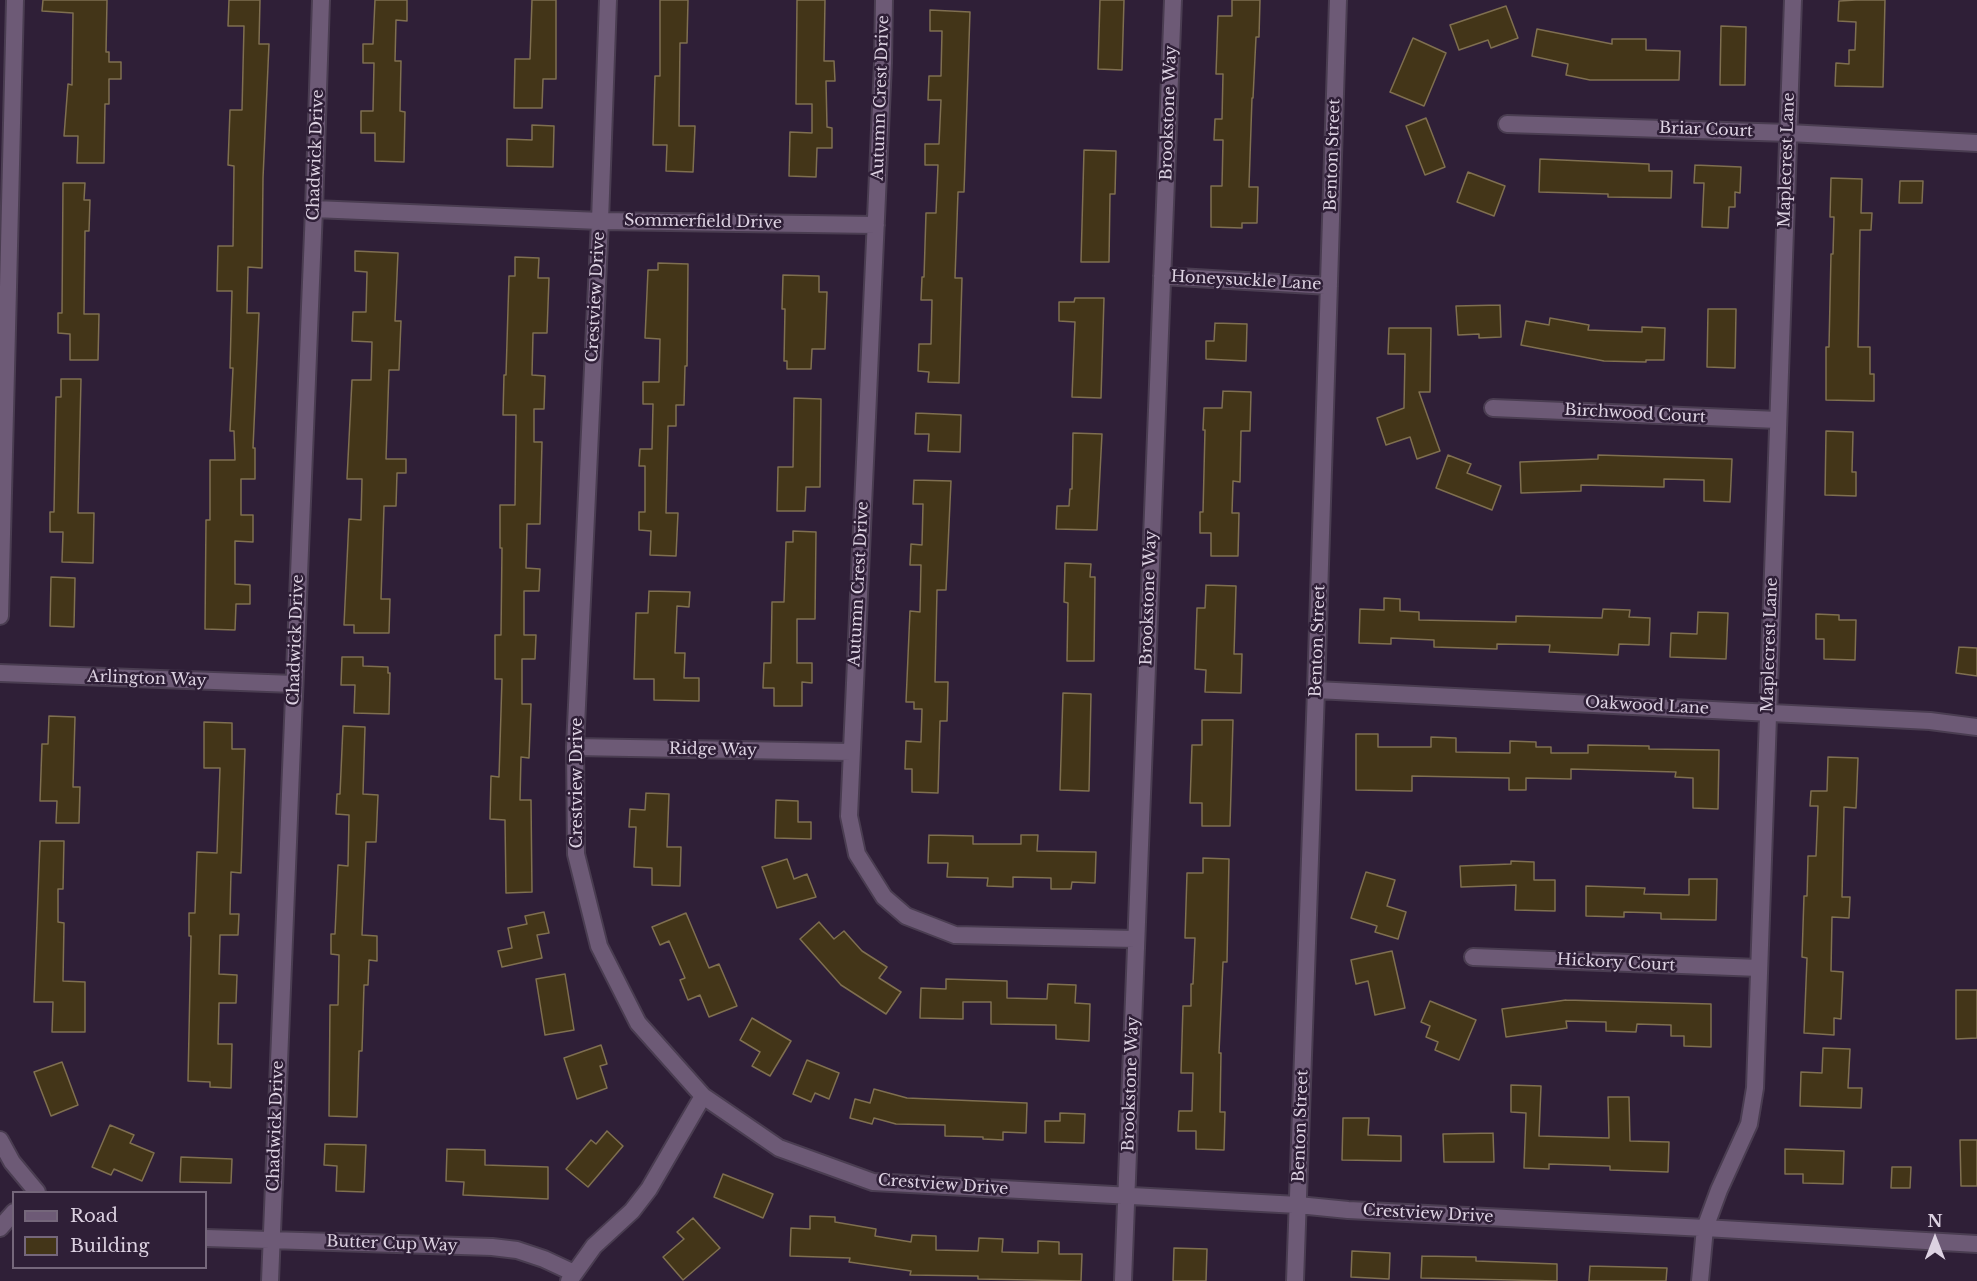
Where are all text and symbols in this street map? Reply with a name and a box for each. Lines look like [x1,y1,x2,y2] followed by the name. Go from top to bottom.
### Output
[869,15,893,181] street label: Autumn Crest Drive
[1157,45,1181,181] street label: Brookstone Way
[304,89,328,221] street label: Chadwick Drive
[1775,92,1799,228] street label: Maplecrest Lane
[1321,98,1345,212] street label: Benton Street
[1659,119,1753,141] street label: Briar Court
[624,211,782,233] street label: Sommerfield Drive
[583,231,609,363] street label: Crestview Drive
[1170,267,1322,295] street label: Honeysuckle Lane
[1564,401,1706,427] street label: Birchwood Court
[845,501,873,667] street label: Autumn Crest Drive
[1137,530,1161,666] street label: Brookstone Way
[284,574,308,706] street label: Chadwick Drive
[1758,577,1782,713] street label: Maplecrest Lane
[1306,584,1330,698] street label: Benton Street
[87,667,207,691] street label: Arlington Way
[1585,693,1709,719] street label: Oakwood Lane
[567,718,587,848] street label: Crestview Drive
[669,740,757,760] street label: Ridge Way
[1556,950,1676,976] street label: Hickory Court
[1119,1016,1143,1152] street label: Brookstone Way
[264,1060,288,1192] street label: Chadwick Drive
[1289,1069,1313,1183] street label: Benton Street
[877,1171,1009,1199] street label: Crestview Drive
[12,1191,207,1269] legend
[1362,1201,1494,1227] street label: Crestview Drive
[70,1205,118,1227] text: Road
[1905,1209,1965,1269] north arrow
[1927,1211,1943,1231] text: N
[326,1232,458,1256] street label: Butter Cup Way
[70,1235,149,1257] text: Building

